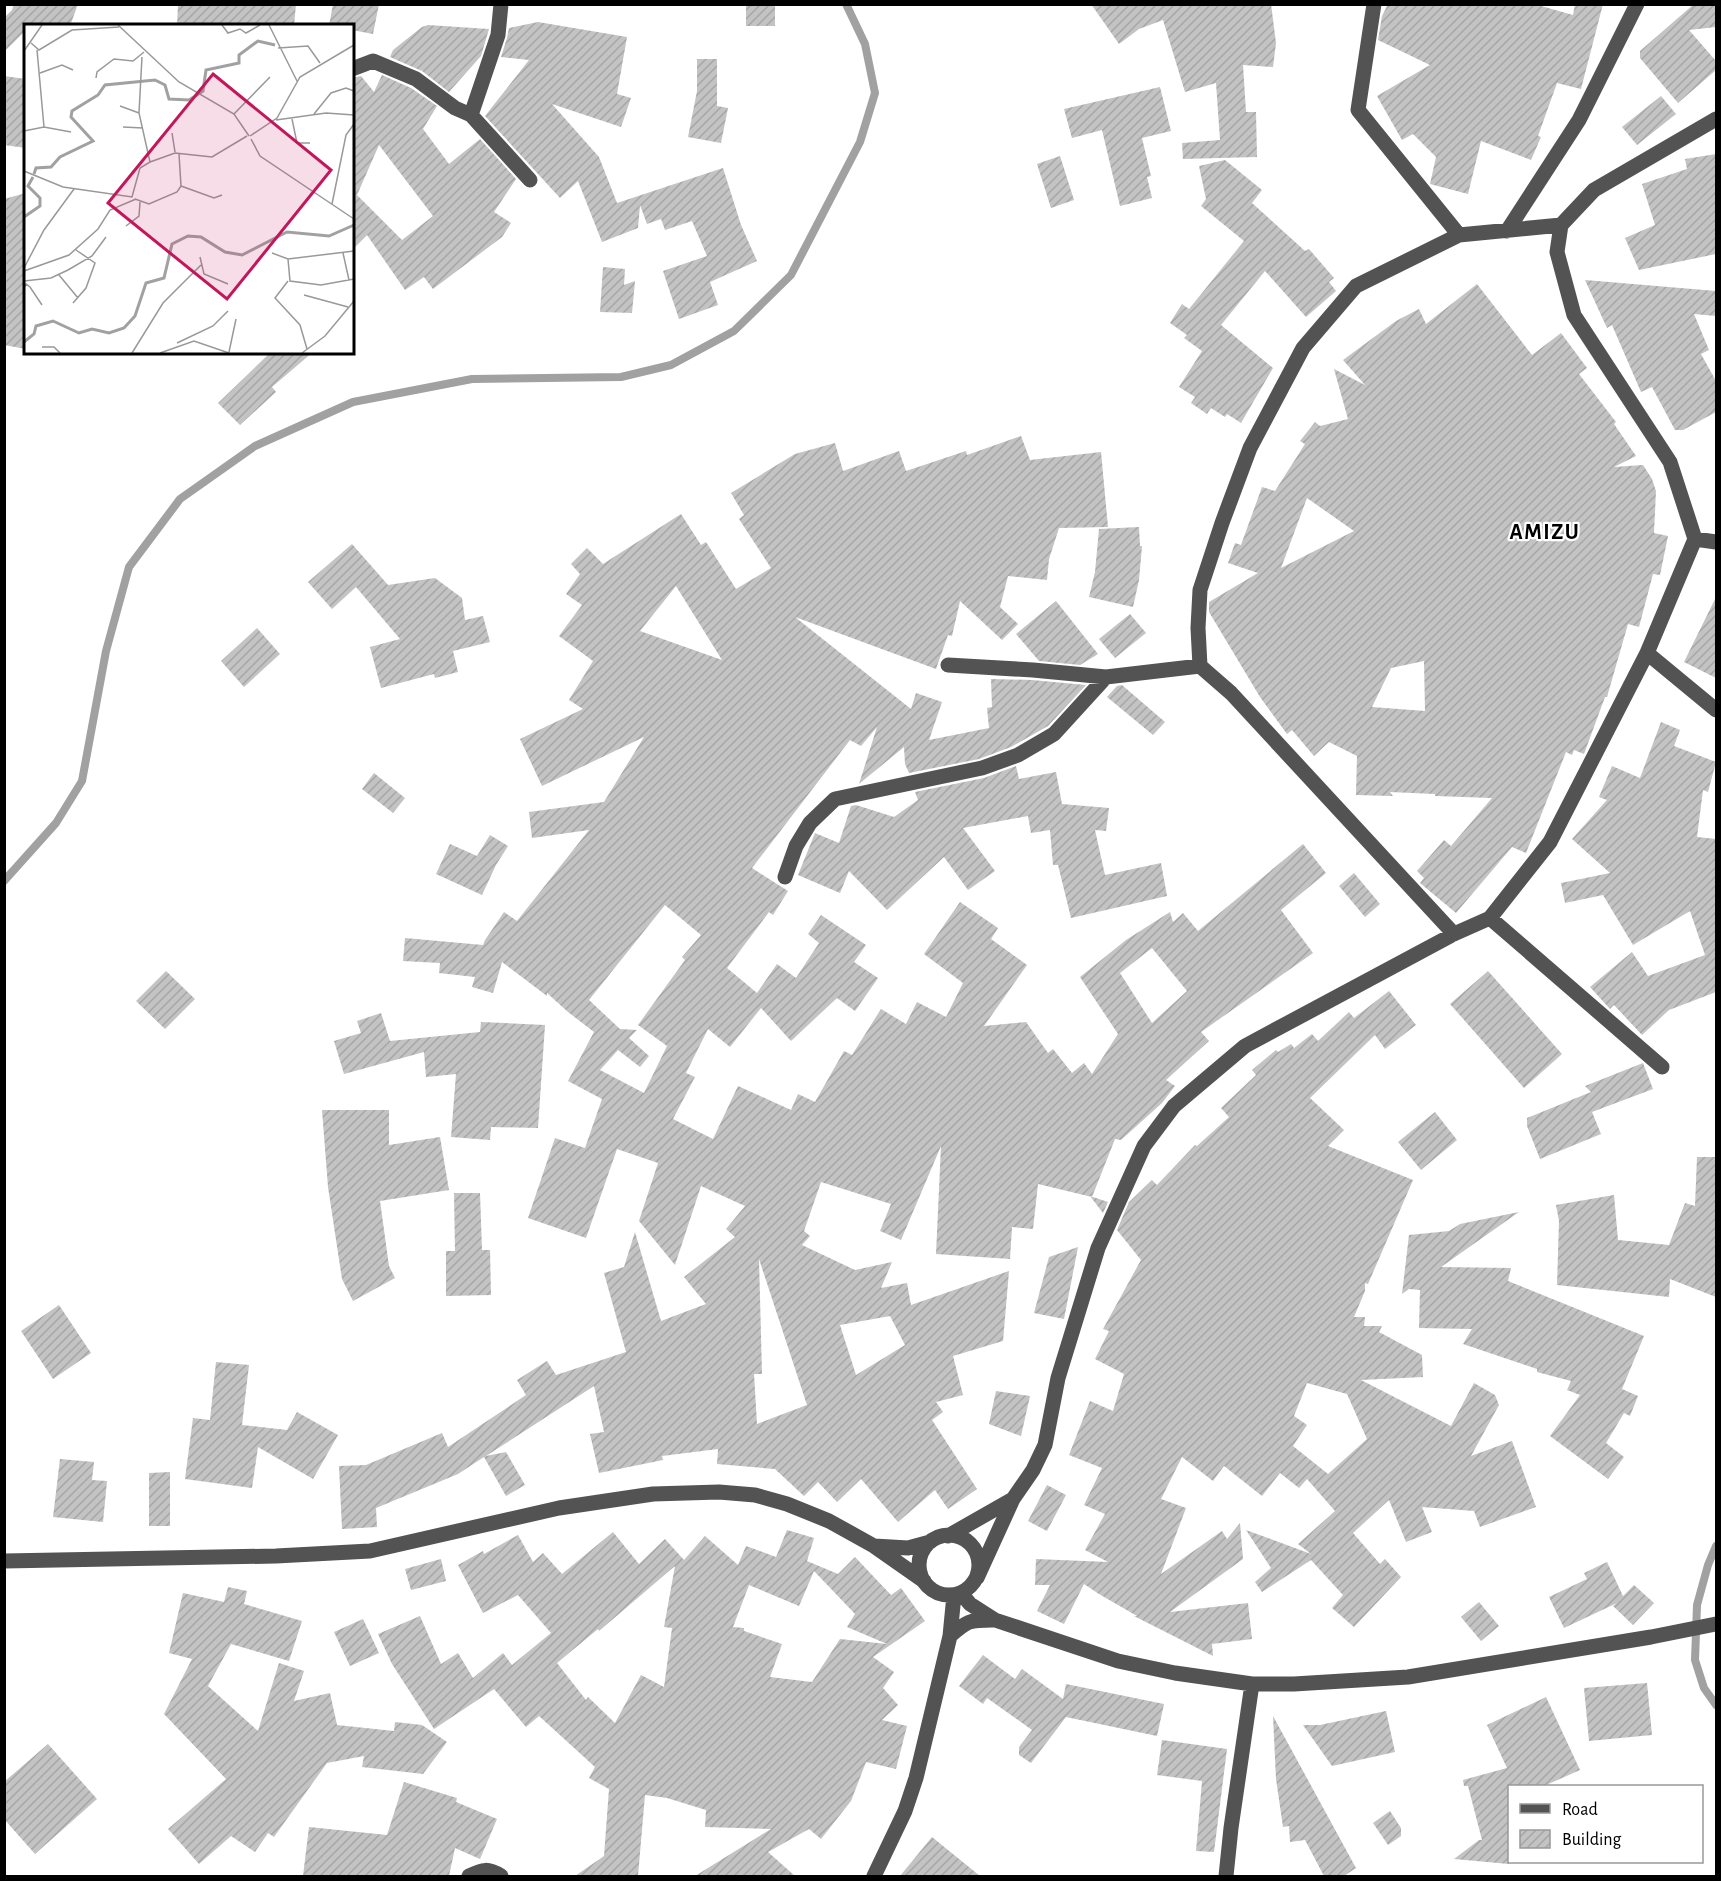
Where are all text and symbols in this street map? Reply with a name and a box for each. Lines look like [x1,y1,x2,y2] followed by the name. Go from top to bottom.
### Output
[24,24,354,354] inset map
[1510,521,1580,543] district label: AMIZU
[1508,1785,1703,1863] legend
[1562,1801,1598,1819] text: Road
[1562,1831,1622,1849] text: Building

